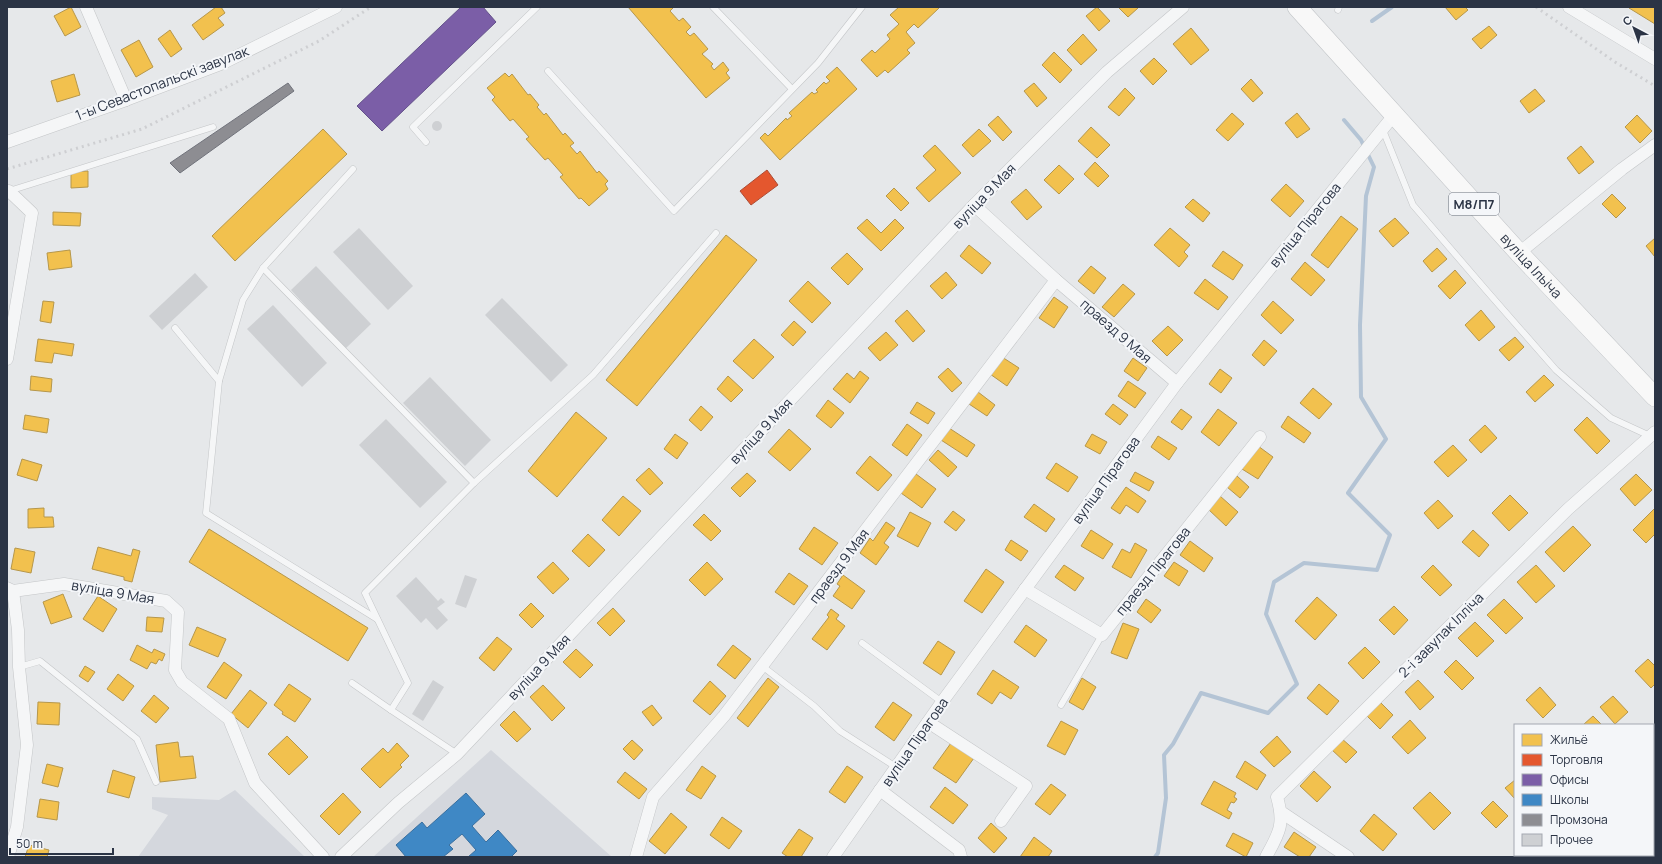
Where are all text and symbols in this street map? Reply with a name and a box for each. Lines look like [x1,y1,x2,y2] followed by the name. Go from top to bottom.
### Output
[1614,8,1654,48] north arrow
[1619,12,1635,28] text: С
[72,40,252,124] street label: 1-ы Севастопальскі завулак
[948,159,1020,232] street label: вуліца 9 Мая
[1264,178,1345,271] street label: вуліца Пірагова
[1449,193,1499,215] road number: М8/П7
[1496,229,1567,302] street label: вуліца Ільіча
[1077,294,1156,367] street label: праезд 9 Мая
[725,393,796,468] street label: вуліца 9 Мая
[1067,432,1144,527] street label: вуліца Пірагова
[1111,522,1194,619] street label: праезд Пірагова
[804,524,873,607] street label: праезд 9 Мая
[70,575,156,608] street label: вуліца 9 Мая
[1394,588,1487,681] street label: 2-і завулак Ілліча
[503,629,574,704] street label: вуліца 9 Мая
[877,694,952,790] street label: вуліца Пірагова
[1514,724,1654,856] legend
[1550,731,1588,748] text: Жильё
[1550,751,1603,768] text: Торговля
[1550,771,1589,788] text: Офисы
[1550,791,1589,808] text: Школы
[1550,811,1608,828] text: Промзона
[10,830,113,856] scale bar
[1550,831,1593,848] text: Прочее
[16,835,43,852] text: 50 m

